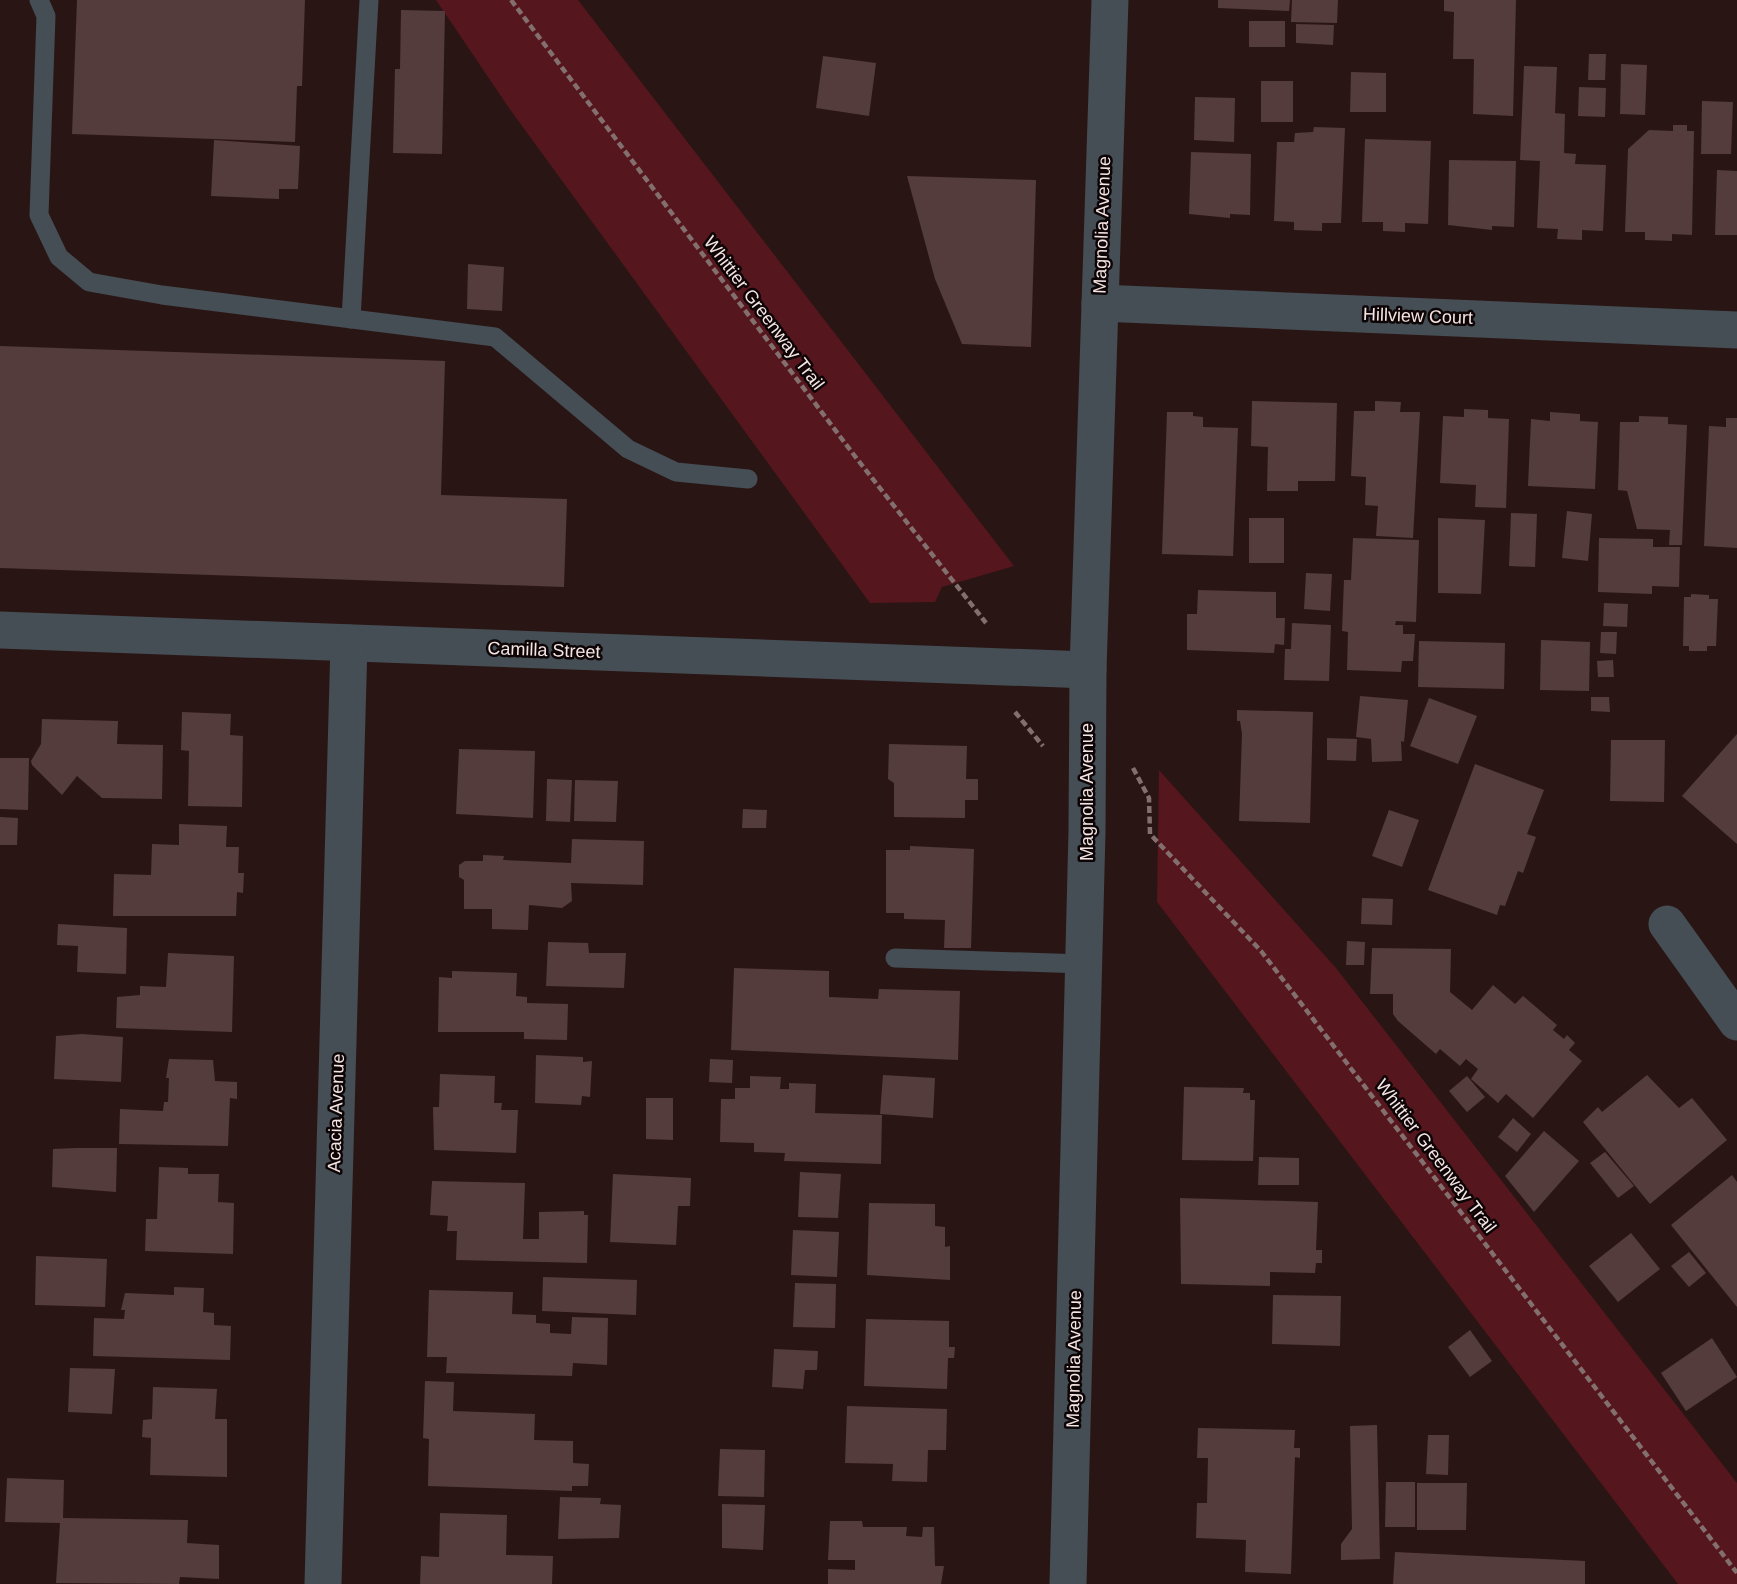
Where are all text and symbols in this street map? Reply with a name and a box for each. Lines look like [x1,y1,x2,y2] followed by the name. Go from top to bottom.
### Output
[1090,156,1114,294] street label: Magnolia Avenue
[700,232,828,394] street label: Whittier Greenway Trail
[1363,304,1473,328] street label: Hillview Court
[487,638,601,662] street label: Camilla Street
[1077,723,1097,861] street label: Magnolia Avenue
[324,1053,348,1173] street label: Acacia Avenue
[1372,1075,1500,1237] street label: Whittier Greenway Trail
[1063,1290,1085,1428] street label: Magnolia Avenue

